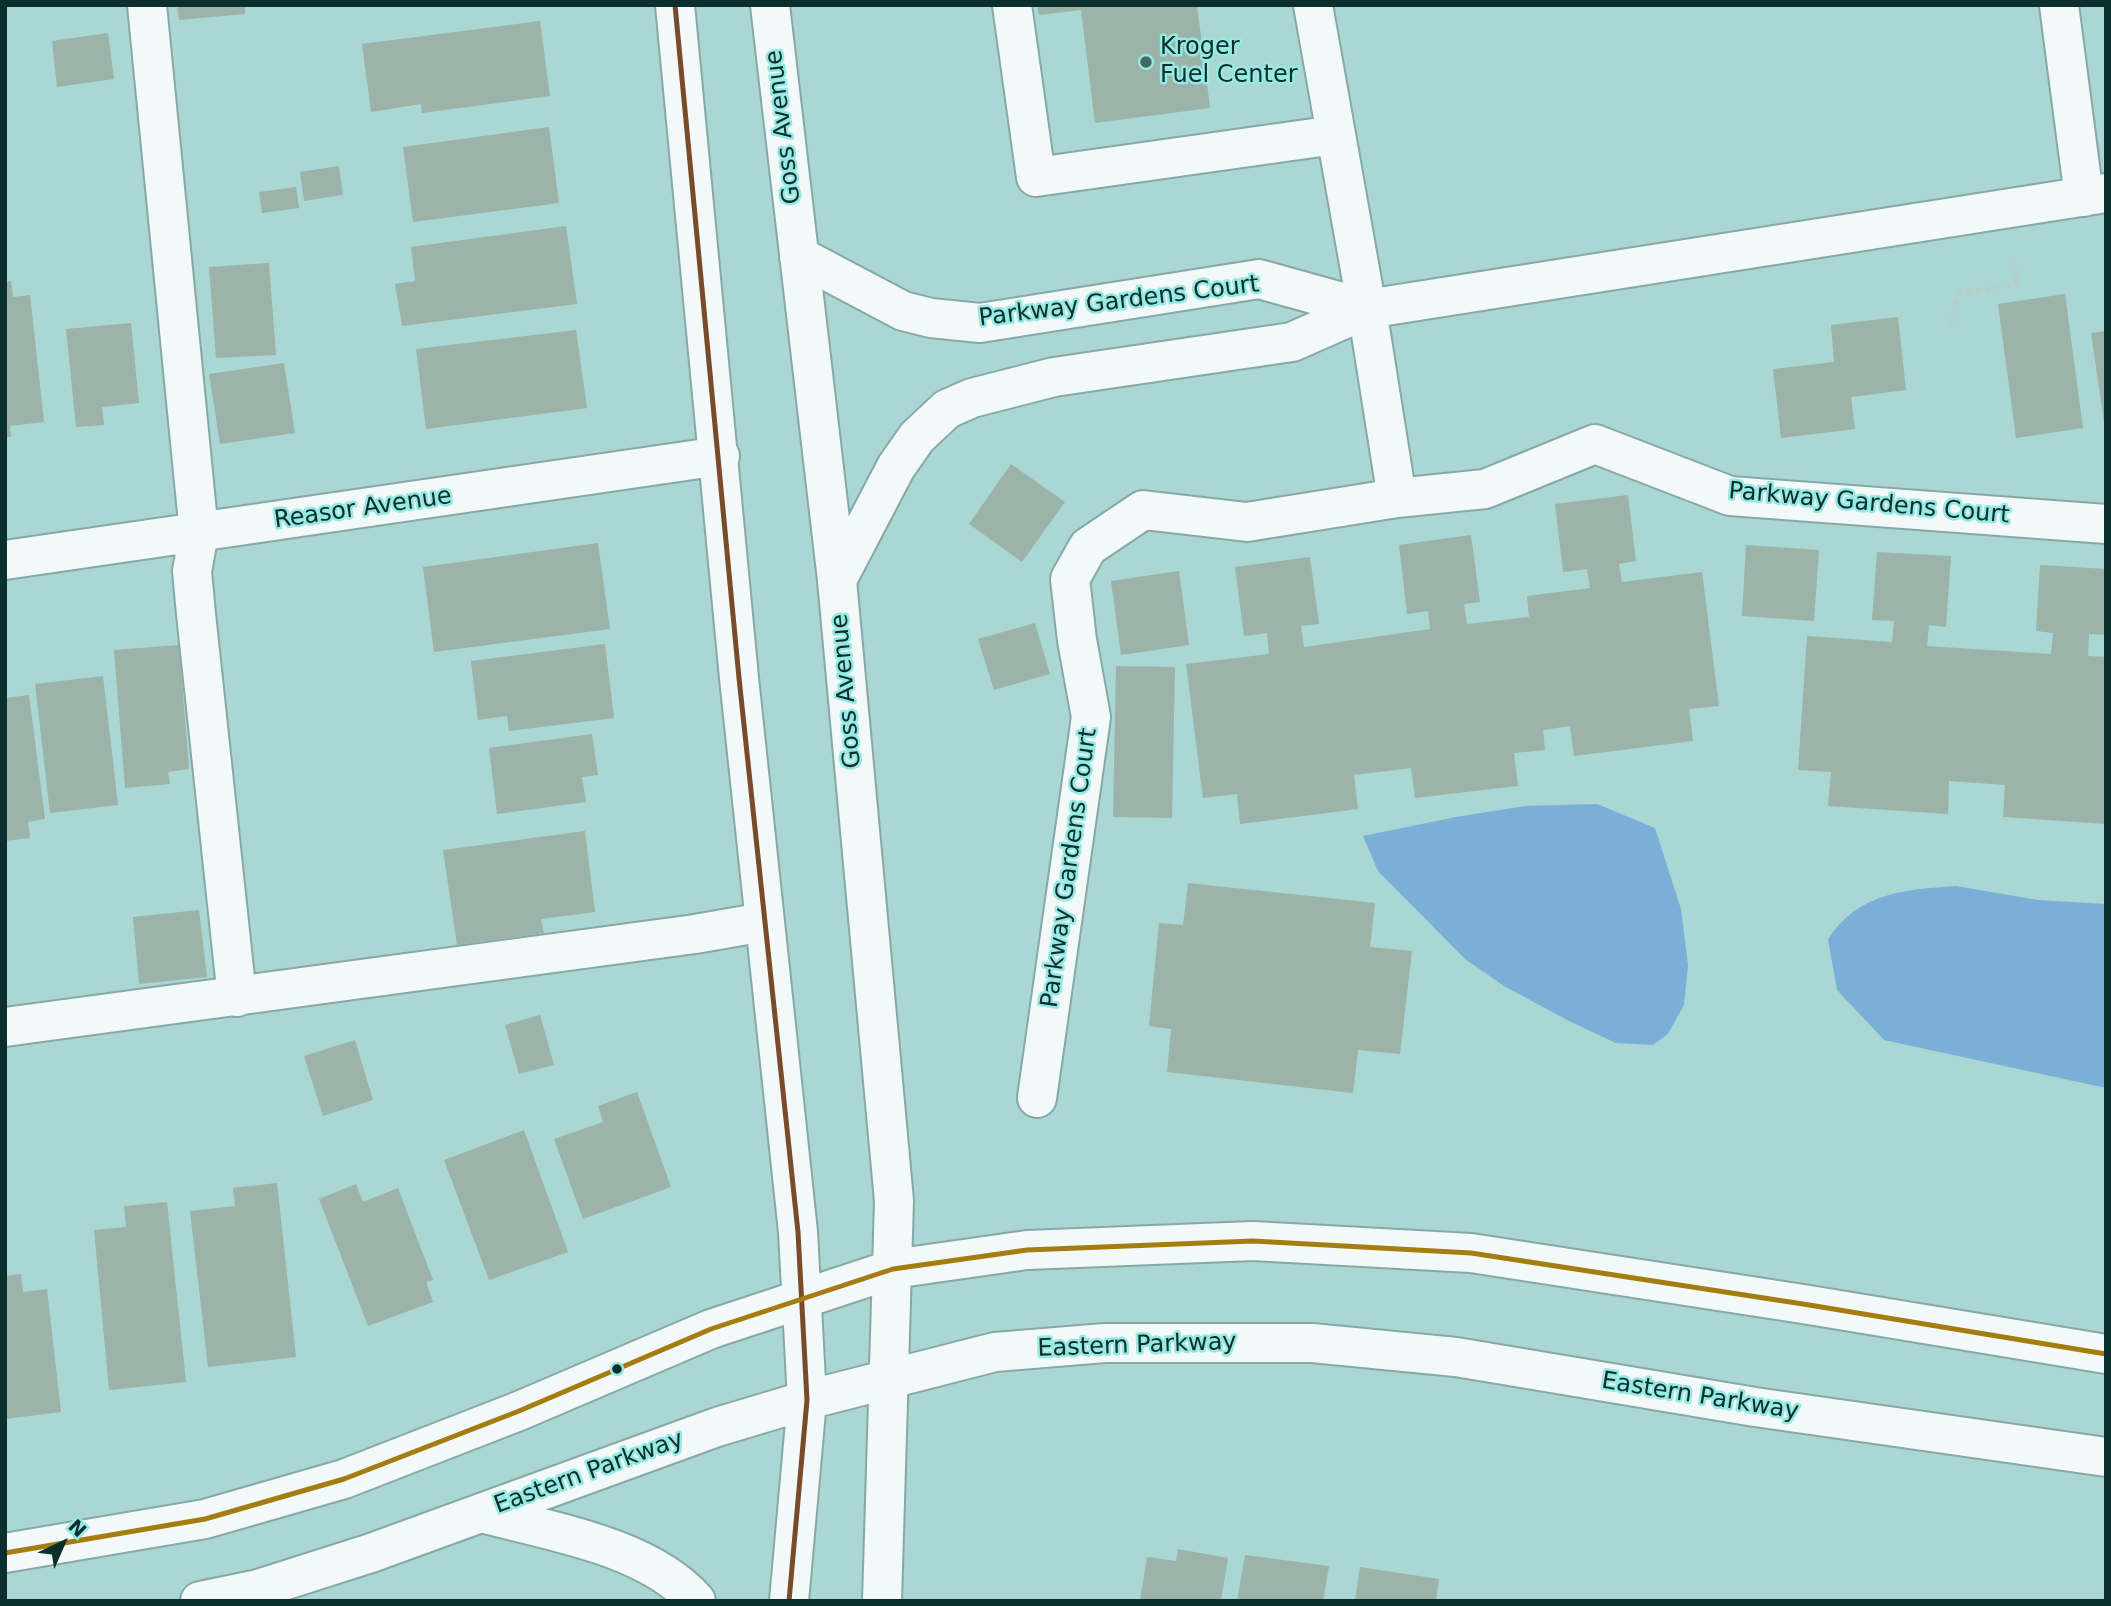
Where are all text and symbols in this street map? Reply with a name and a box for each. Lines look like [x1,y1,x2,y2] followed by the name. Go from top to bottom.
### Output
[1160,34,1298,90] place label: Kroger Fuel Center
[760,48,808,206] street label: Goss Avenue
[1138,54,1154,70] marker: Kroger Fuel Center
[977,271,1261,333] street label: Parkway Gardens Court
[1727,477,2011,531] street label: Parkway Gardens Court
[272,482,454,536] street label: Reasor Avenue
[826,612,868,770] street label: Goss Avenue
[1036,726,1104,1010] street label: Parkway Gardens Court
[1037,1328,1237,1364] street label: Eastern Parkway
[610,1362,624,1376] unlabelled marker
[1599,1367,1801,1427] street label: Eastern Parkway
[490,1425,688,1521] street label: Eastern Parkway
[28,1508,98,1578] north arrow
[64,1514,91,1541] text: N

